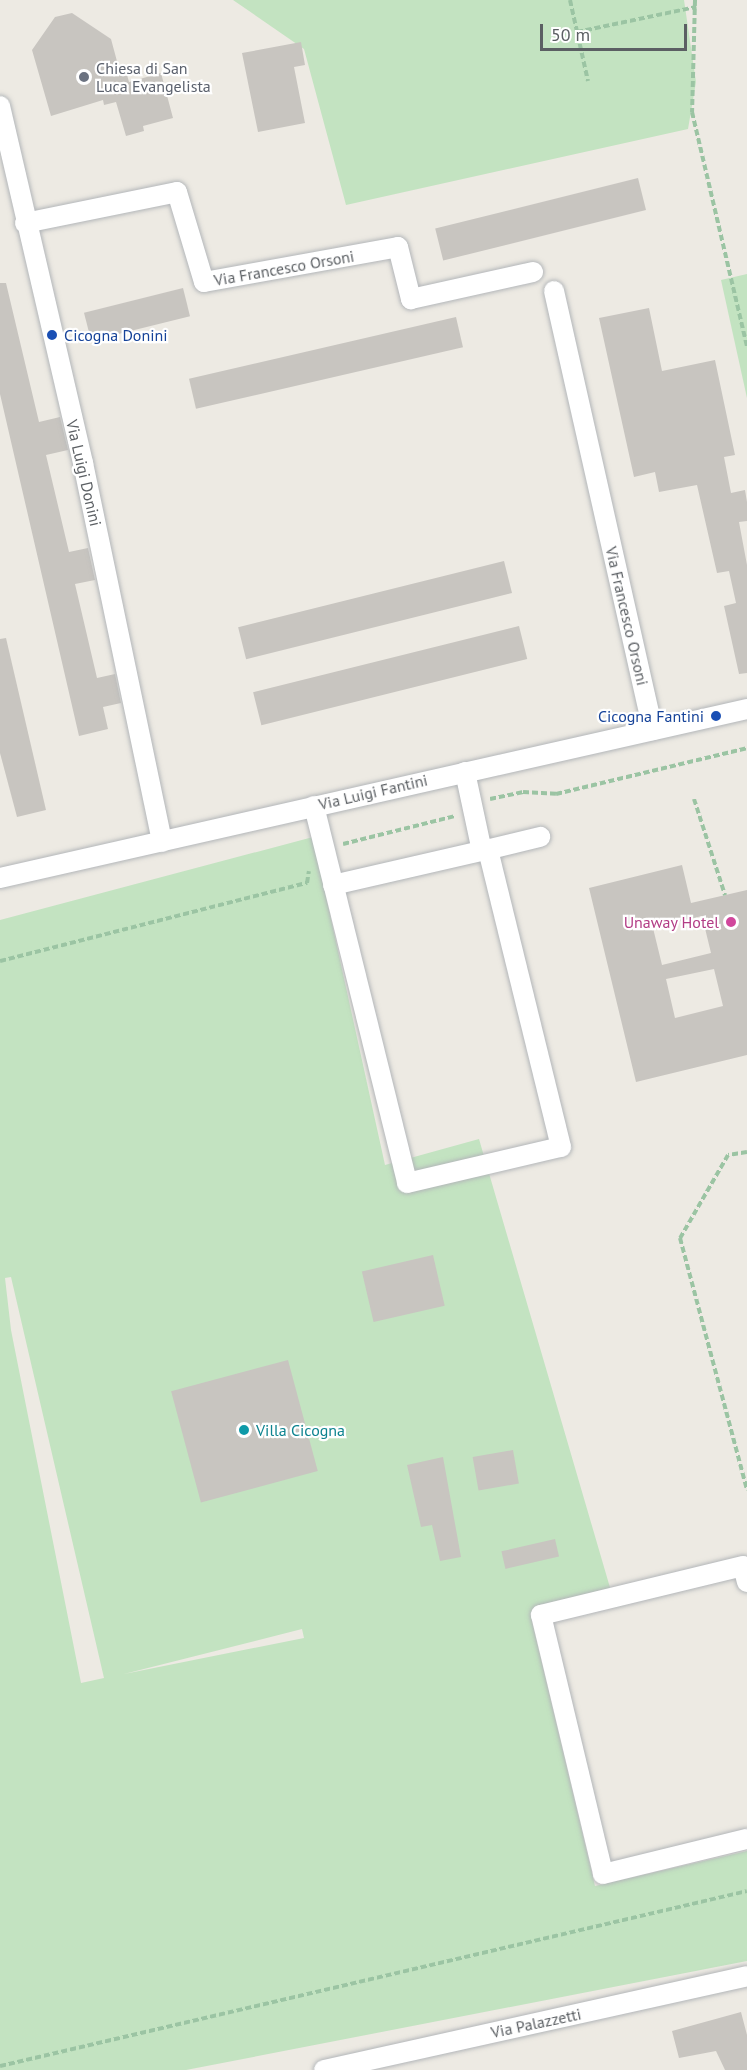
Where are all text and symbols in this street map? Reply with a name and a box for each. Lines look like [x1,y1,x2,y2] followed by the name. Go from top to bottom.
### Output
[543,12,690,50] scale bar
[551,23,590,46] text: 50 m
[96,58,211,96] place label: Chiesa di San Luca Evangelista
[77,70,91,84] marker: Chiesa di San Luca Evangelista
[212,246,356,290] street label: Via Francesco Orsoni
[64,325,168,345] place label: Cicogna Donini
[45,328,59,342] marker: Cicogna Donini
[62,418,106,528] street label: Via Luigi Donini
[602,545,652,687] street label: Via Francesco Orsoni
[598,706,704,726] place label: Cicogna Fantini
[709,709,723,723] marker: Cicogna Fantini
[317,770,429,814] street label: Via Luigi Fantini
[623,912,719,932] place label: Unaway Hotel
[724,915,738,929] marker: Unaway Hotel
[256,1420,345,1440] place label: Villa Cicogna
[237,1423,251,1437] marker: Villa Cicogna
[489,2004,583,2042] street label: Via Palazzetti

